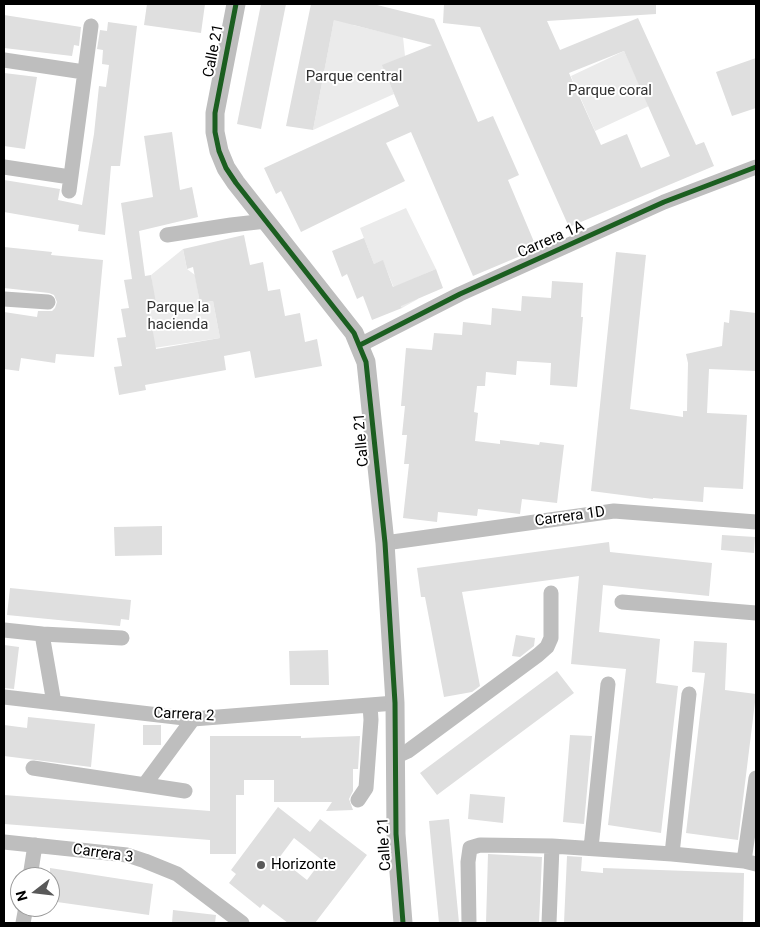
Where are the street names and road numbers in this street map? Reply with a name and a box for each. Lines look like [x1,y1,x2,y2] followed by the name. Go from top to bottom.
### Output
[200,23,228,79] street label: Calle 21
[515,217,587,263] street label: Carrera 1A
[351,412,373,468] street label: Calle 21
[534,503,606,531] street label: Carrera 1D
[153,704,215,726] street label: Carrera 2
[375,817,395,871] street label: Calle 21
[72,841,134,867] street label: Carrera 3

